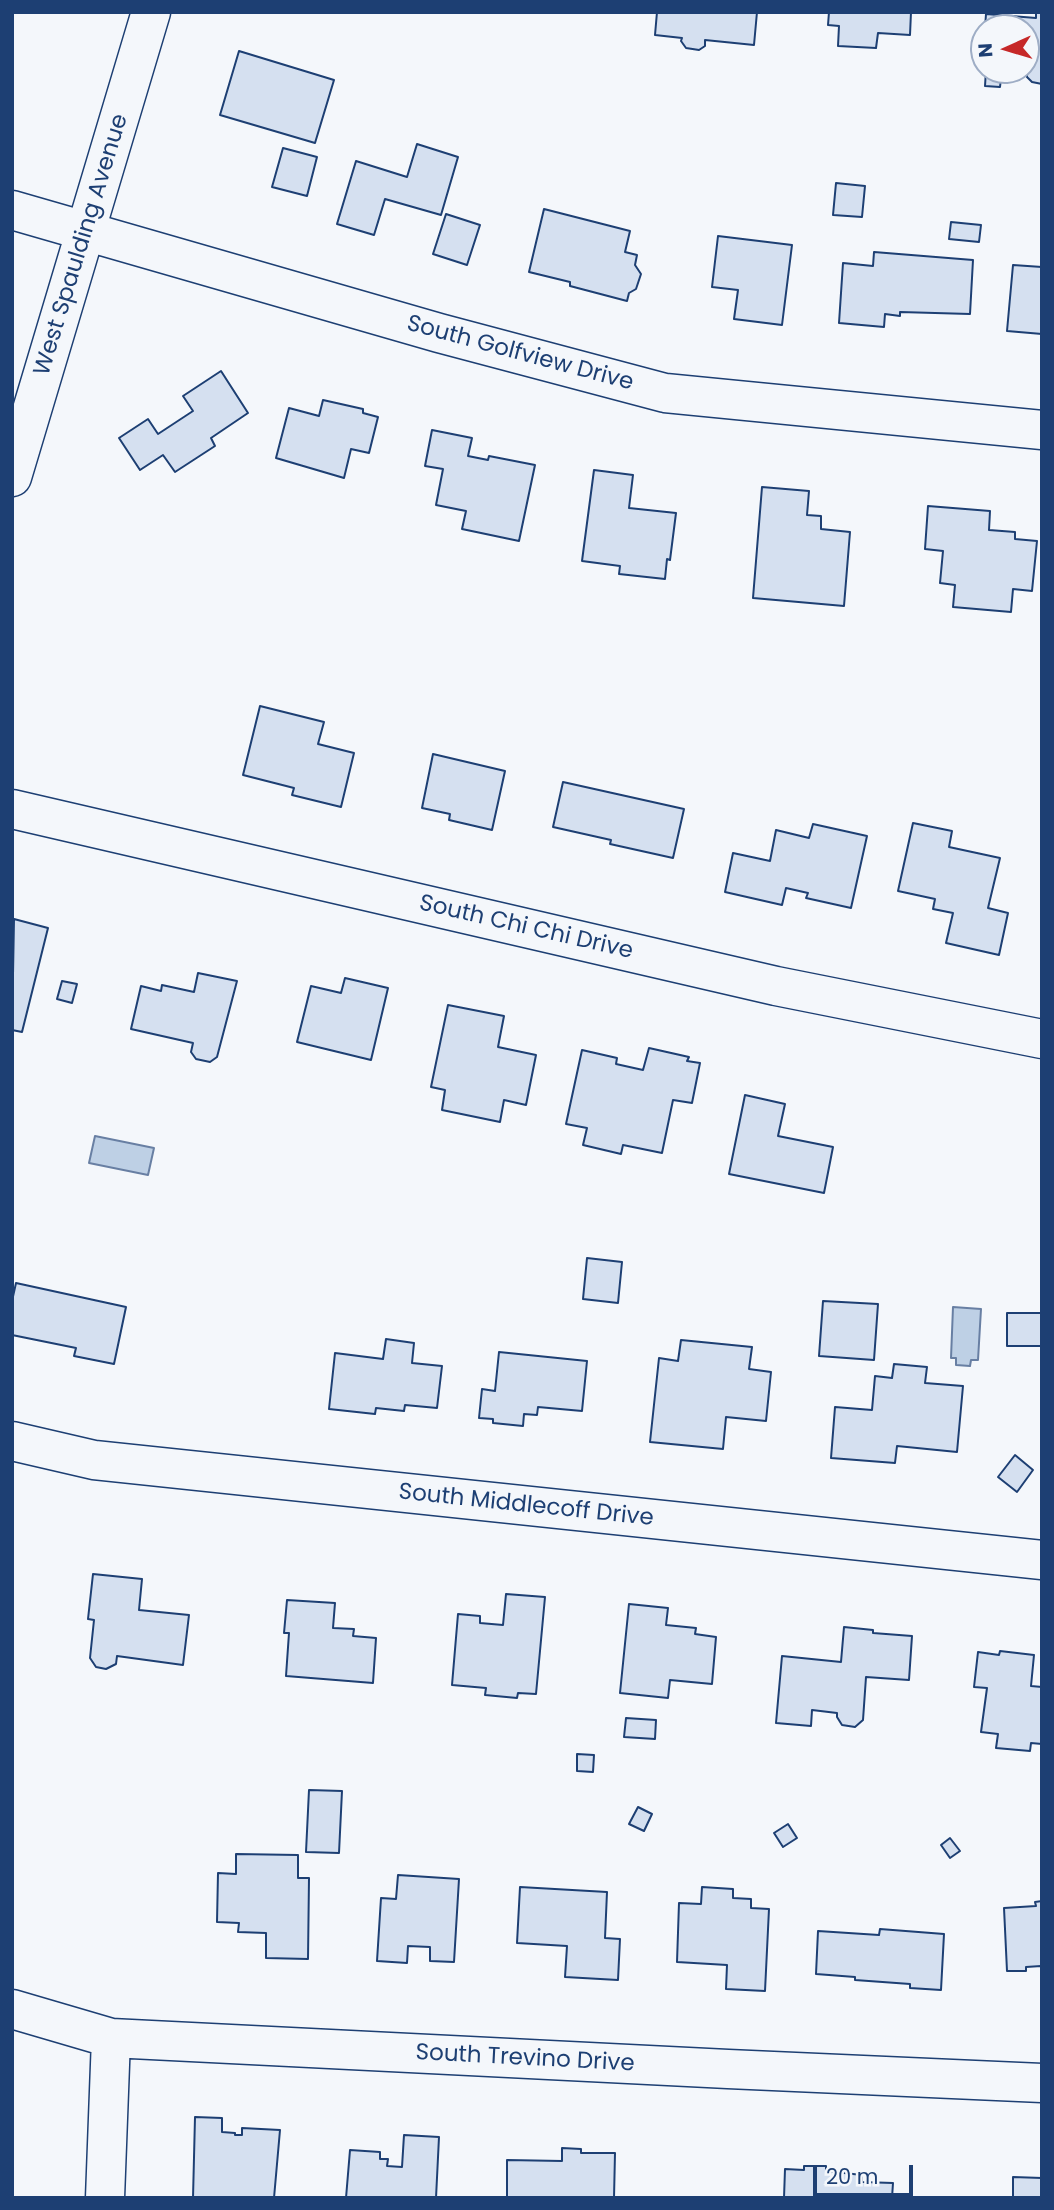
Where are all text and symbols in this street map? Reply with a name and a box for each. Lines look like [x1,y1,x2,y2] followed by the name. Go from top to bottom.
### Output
[970,14,1040,84] north arrow
[972,42,1000,58] text: N
[29,111,135,379] street label: West Spaulding Avenue
[404,310,636,398] street label: South Golfview Drive
[417,890,635,966] street label: South Chi Chi Drive
[397,1479,655,1533] street label: South Middlecoff Drive
[415,2039,635,2079] street label: South Trevino Drive
[816,2150,916,2194] scale bar
[826,2162,879,2191] text: 20 m

